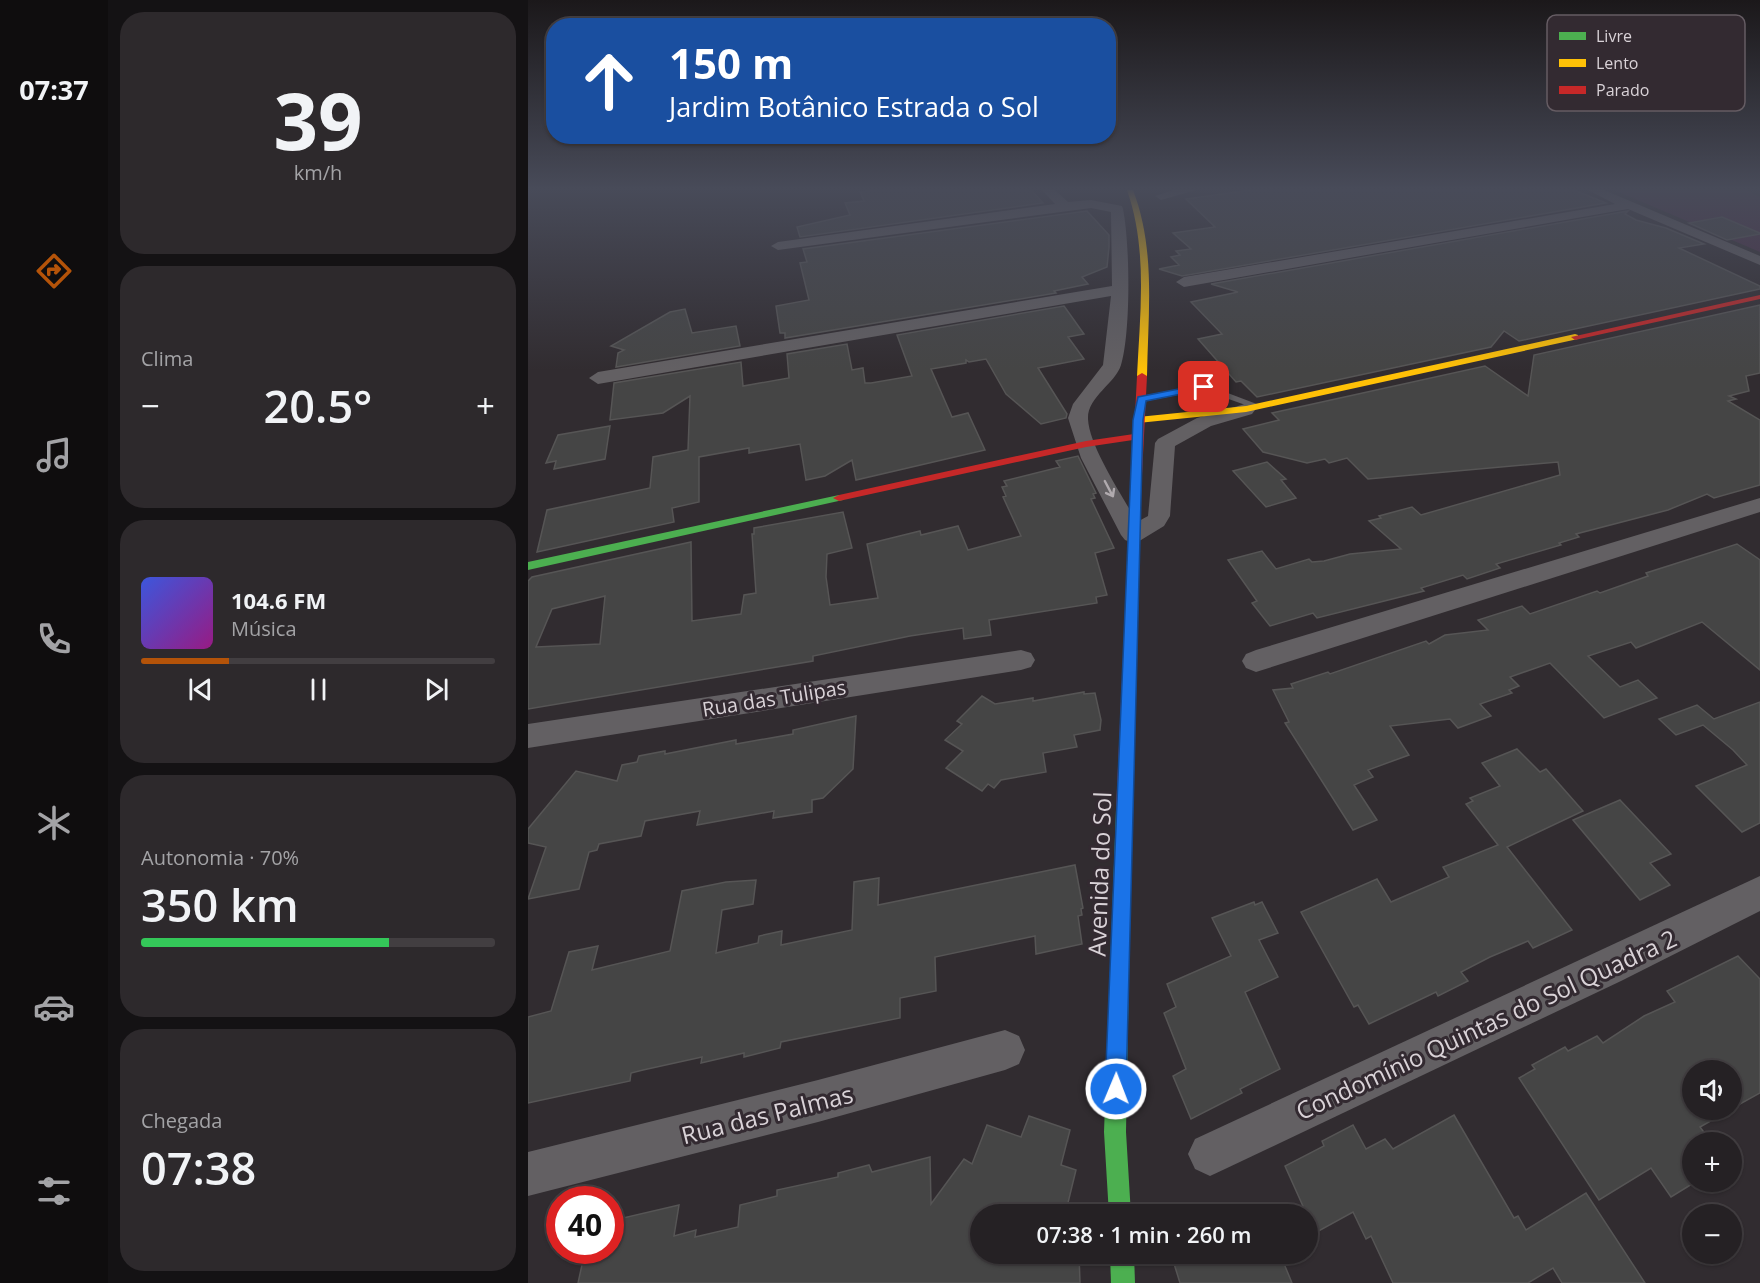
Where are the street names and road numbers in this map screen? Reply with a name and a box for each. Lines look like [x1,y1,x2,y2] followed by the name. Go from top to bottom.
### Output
[700,673,848,723] street label: Rua das Tulipas
[1080,791,1118,957] street label: Avenida do Sol
[1290,921,1682,1127] street label: Condomínio Quintas do Sol Quadra 2
[678,1077,856,1151] street label: Rua das Palmas

